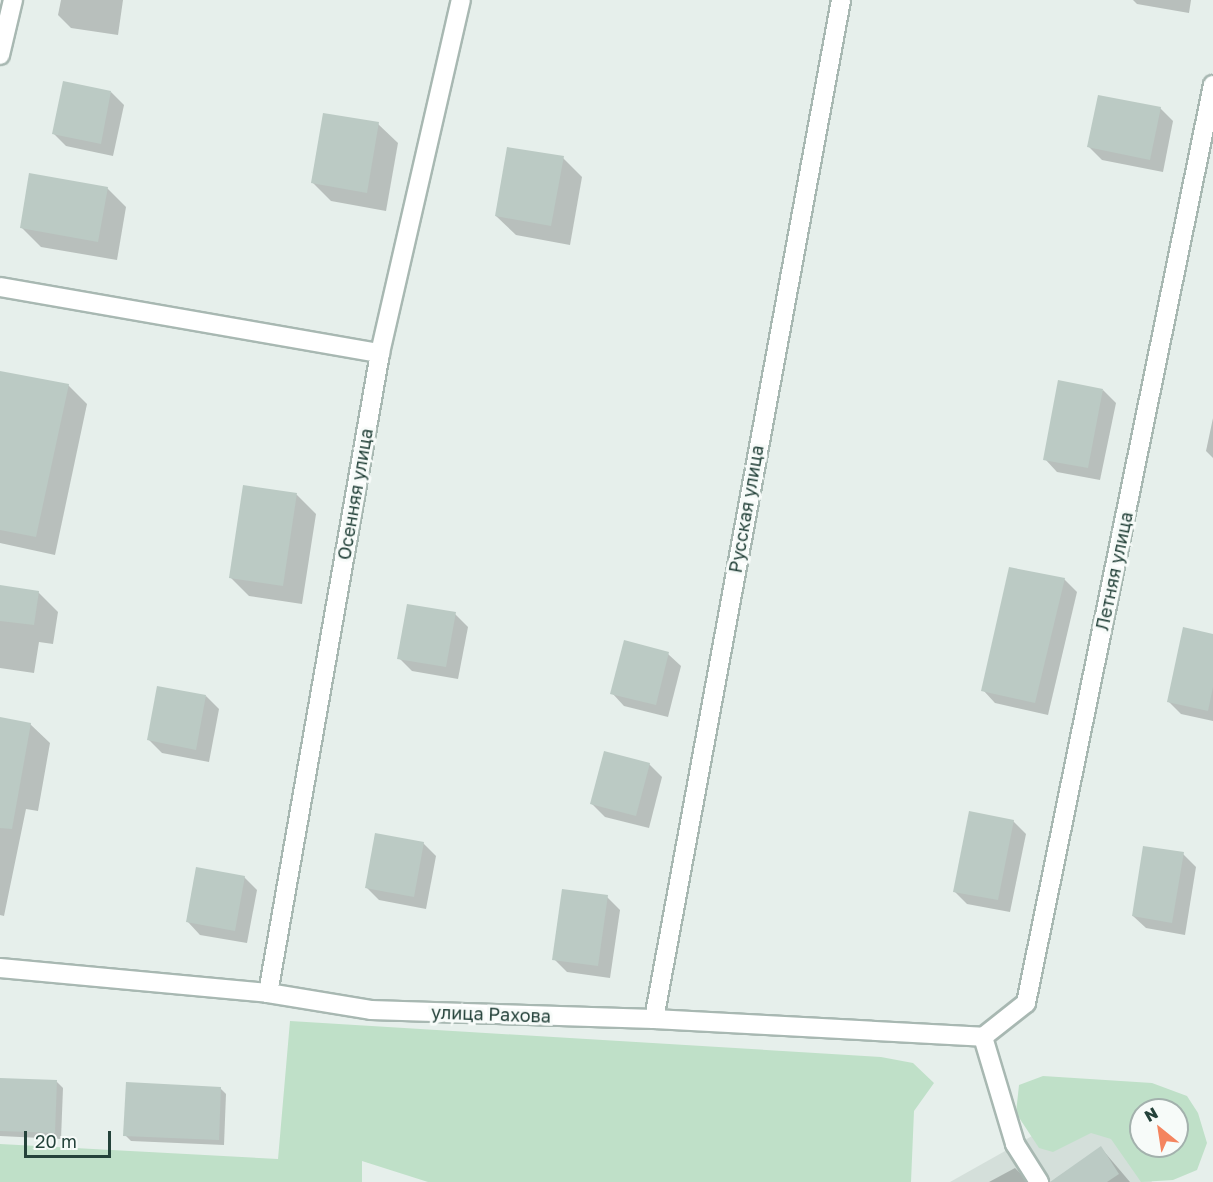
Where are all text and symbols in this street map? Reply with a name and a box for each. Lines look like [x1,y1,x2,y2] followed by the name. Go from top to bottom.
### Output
[333,426,377,562] street label: Осенняя улица
[724,443,768,575] street label: Русская улица
[1091,510,1137,632] street label: Летняя улица
[431,1001,551,1027] street label: улица Рахова
[1129,1098,1189,1158] north arrow
[1141,1102,1161,1126] text: N
[27,1119,114,1157] scale bar
[35,1130,77,1152] text: 20 m

